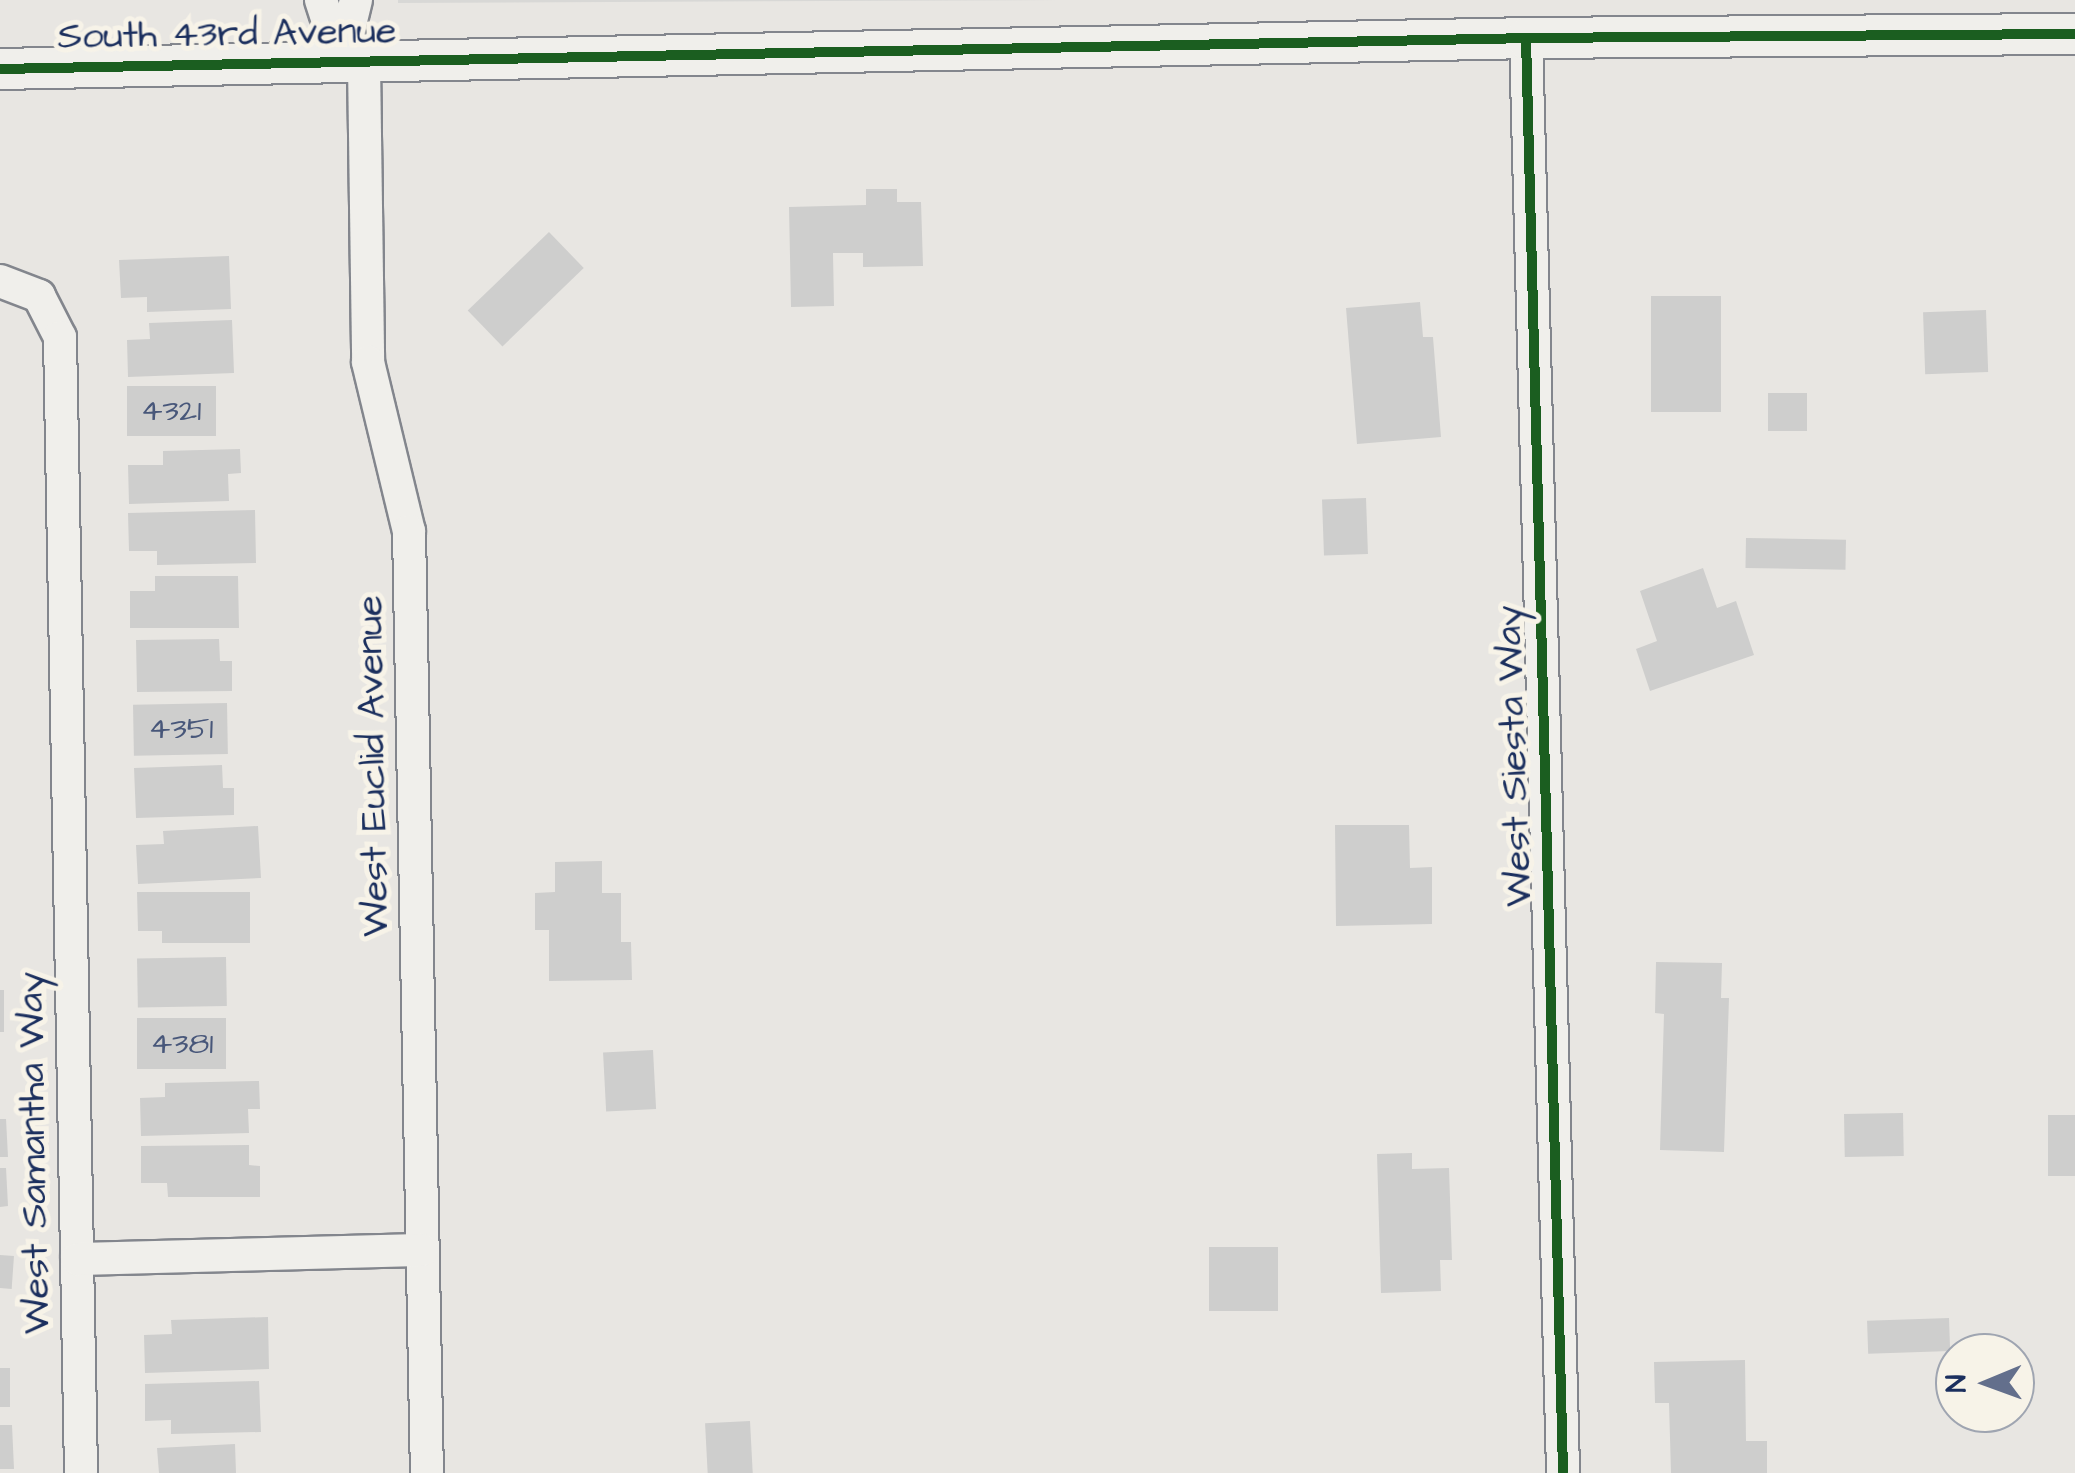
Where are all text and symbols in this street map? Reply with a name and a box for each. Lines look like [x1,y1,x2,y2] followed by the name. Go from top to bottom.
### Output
[57,9,397,61] street label: South 43rd Avenue
[141,392,201,430] house number: 4321
[348,595,400,937] street label: West Euclid Avenue
[1487,605,1543,907] street label: West Siesta Way
[149,710,213,748] house number: 4351
[9,971,61,1335] street label: West Samantha Way
[151,1025,213,1063] house number: 4381
[1935,1333,2035,1433] north arrow
[1937,1374,1976,1393] text: N

